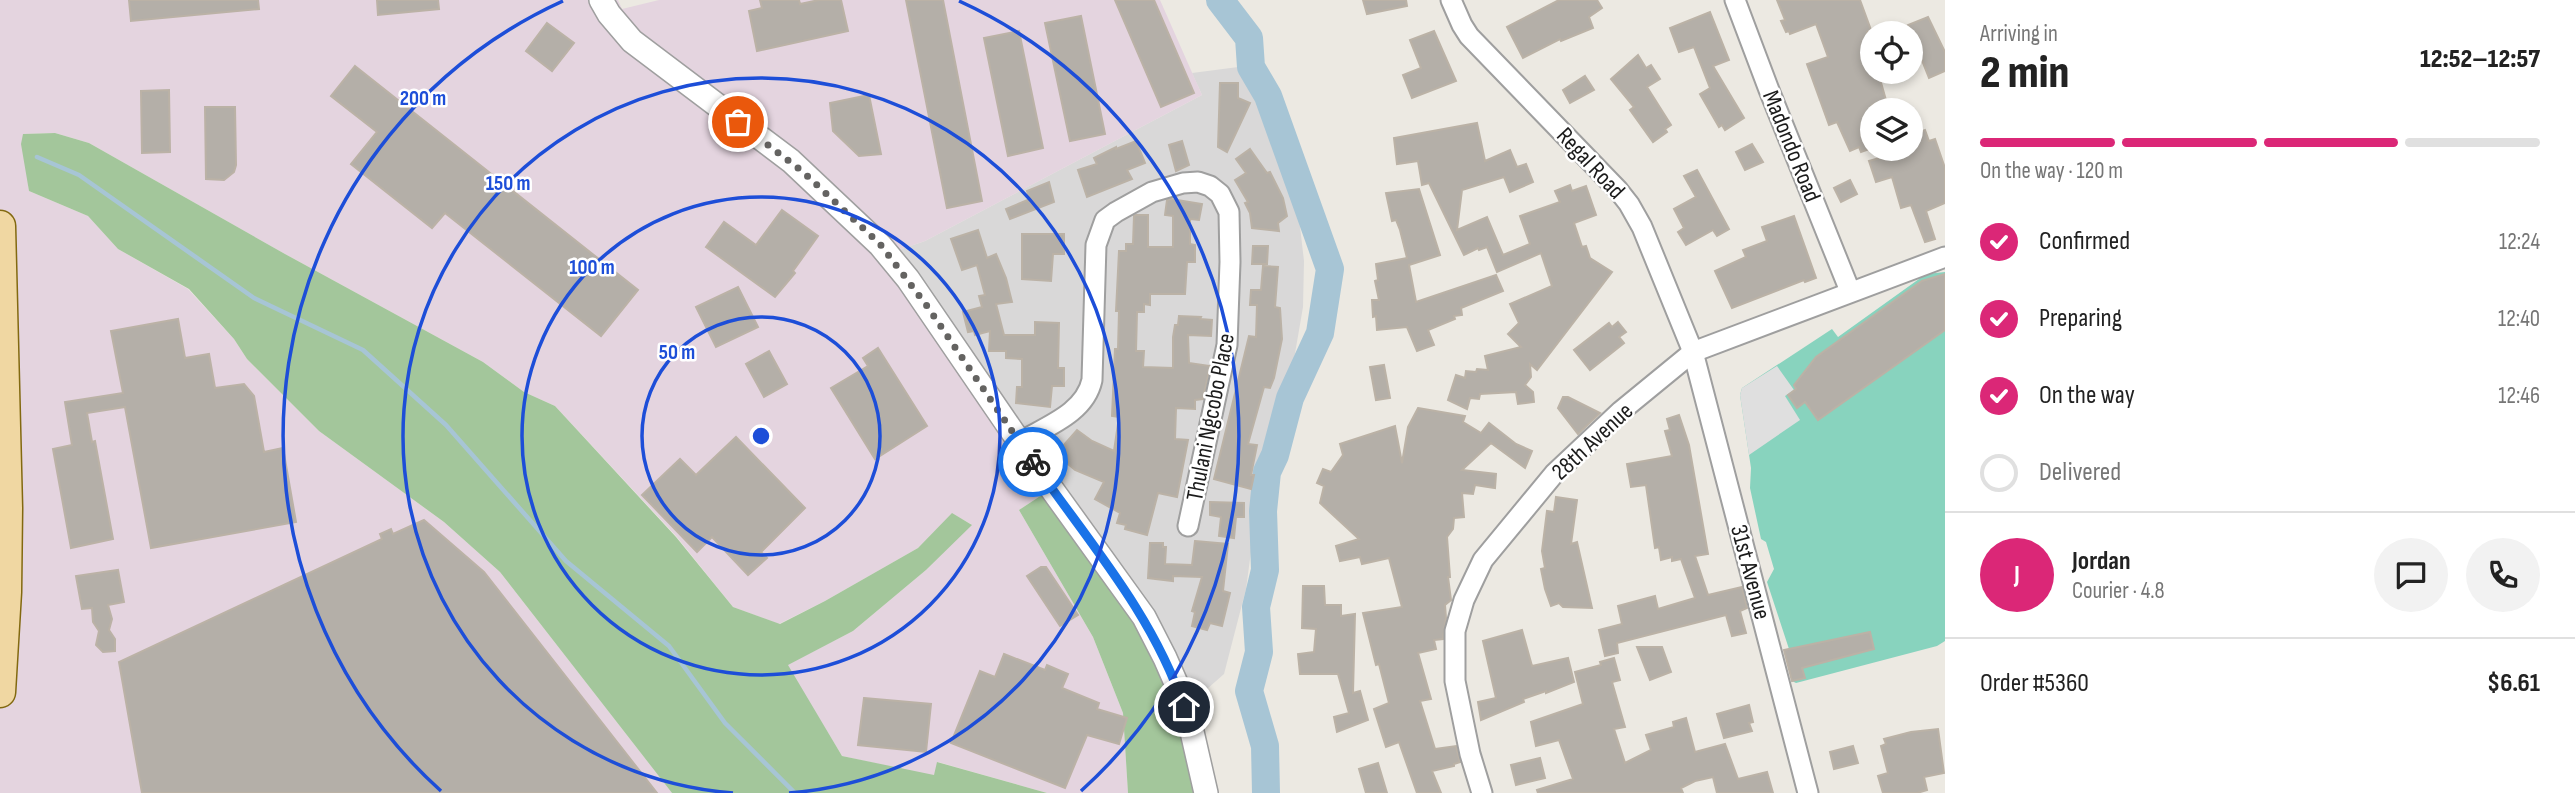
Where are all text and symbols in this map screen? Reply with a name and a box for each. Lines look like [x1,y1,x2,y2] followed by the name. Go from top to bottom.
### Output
[1980,20,2058,48] text: Arriving in
[1860,21,1923,161] map controls
[1860,21,1923,84] button: locate
[2420,44,2540,75] text: 12:52–12:57
[1980,46,2069,101] text: 2 min
[400,86,446,111] text: 200 m
[1756,86,1827,206] street label: Madondo Road
[708,92,768,152] pin
[1860,98,1923,161] button: layers
[719,103,757,141] icon: bag
[1550,122,1631,205] street label: Regal Road
[1980,157,2123,185] text: On the way · 120 m
[486,171,530,196] text: 150 m
[1980,223,2018,261] icon: check
[2039,226,2130,257] text: Confirmed
[2499,228,2540,256] text: 12:24
[569,255,615,280] text: 100 m
[1980,300,2018,338] icon: check
[2039,303,2122,334] text: Preparing
[2498,305,2540,333] text: 12:40
[1180,331,1241,503] street label: Thulani Ngcobo Place
[659,340,695,365] text: 50 m
[1980,377,2018,415] icon: check
[2039,380,2135,411] text: On the way
[2498,382,2540,410] text: 12:46
[1546,396,1639,486] street label: 28th Avenue
[749,424,773,448] centre of rings
[998,427,1068,497] courier
[1014,443,1052,481] icon: bike
[2039,457,2121,488] text: Delivered
[1724,522,1777,623] street label: 31st Avenue
[2374,538,2448,612] button: chat
[2466,538,2540,612] button: phone
[2072,546,2130,577] text: Jordan
[2014,560,2020,591] text: J
[2072,577,2165,605] text: Courier · 4.8
[1980,668,2089,699] text: Order #5360
[2487,668,2540,699] text: $6.61
[1154,677,1214,737] pin
[1165,688,1203,726] icon: home

